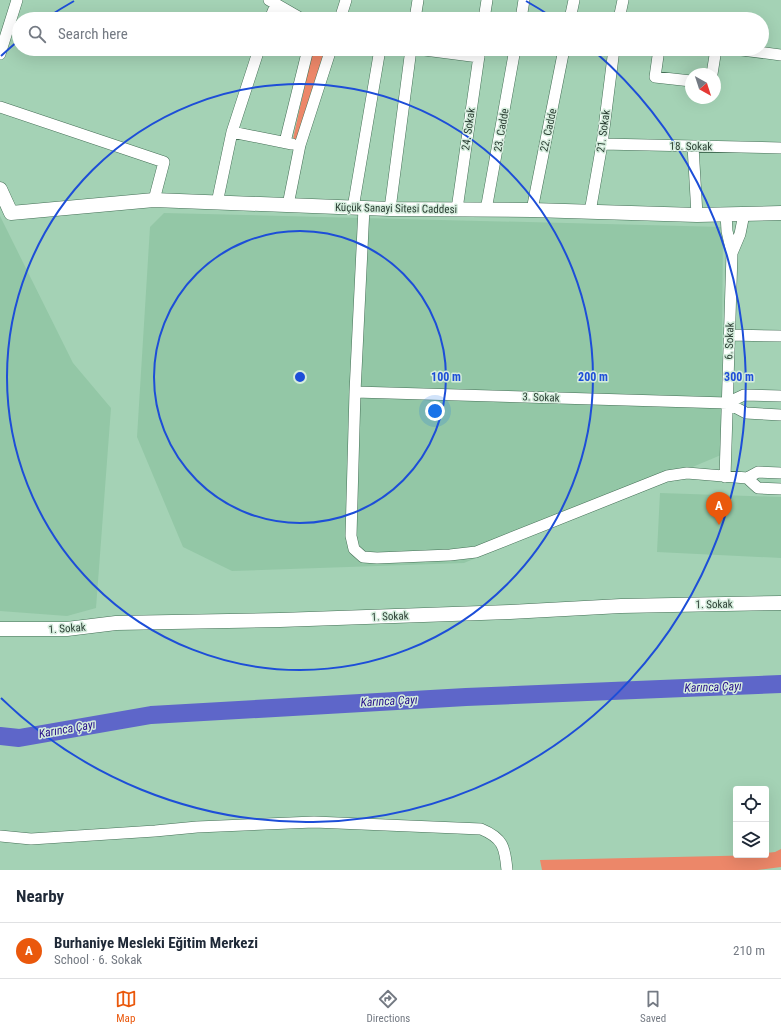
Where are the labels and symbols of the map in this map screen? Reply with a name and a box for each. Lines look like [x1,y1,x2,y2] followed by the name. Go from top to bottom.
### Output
[685,68,721,104] north arrow
[459,107,478,151] street label: 24. Sokak
[491,107,512,153] street label: 23. Cadde
[538,107,559,153] street label: 22. Cadde
[594,109,613,153] street label: 21. Sokak
[670,140,712,153] street label: 18. Sokak
[335,201,457,216] street label: Küçük Sanayi Sitesi Caddesi
[722,322,737,360] street label: 6. Sokak
[293,370,307,384] centre of rings
[431,370,461,384] text: 100 m
[578,370,608,384] text: 200 m
[724,370,754,384] text: 300 m
[522,390,560,405] street label: 3. Sokak
[425,401,445,421] your location
[706,492,732,525] pin: A
[695,598,733,611] street label: 1. Sokak
[371,609,409,624] street label: 1. Sokak
[48,621,86,636] street label: 1. Sokak
[684,679,742,695] water label: Karınca Çayı
[360,692,418,709] water label: Karınca Çayı
[38,717,97,741] water label: Karınca Çayı

